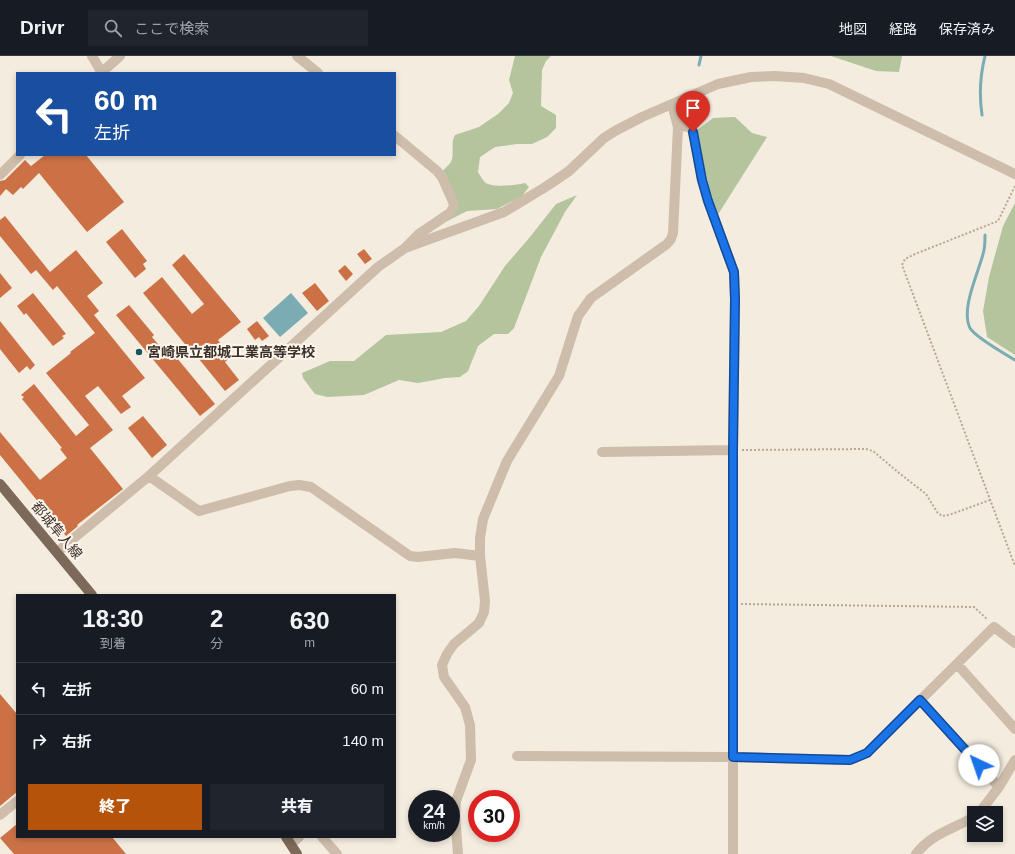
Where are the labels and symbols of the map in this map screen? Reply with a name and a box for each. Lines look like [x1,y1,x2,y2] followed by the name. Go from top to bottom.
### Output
[676,91,710,132] pin
[147,344,315,360] place label: 宮崎県立都城工業高等学校
[134,347,144,357] marker: 宮崎県立都城工業高等学校
[28,498,86,562] street label: 都城隼人線
[958,744,1000,786] position arrow
[468,790,520,842] speed limit sign: 30

